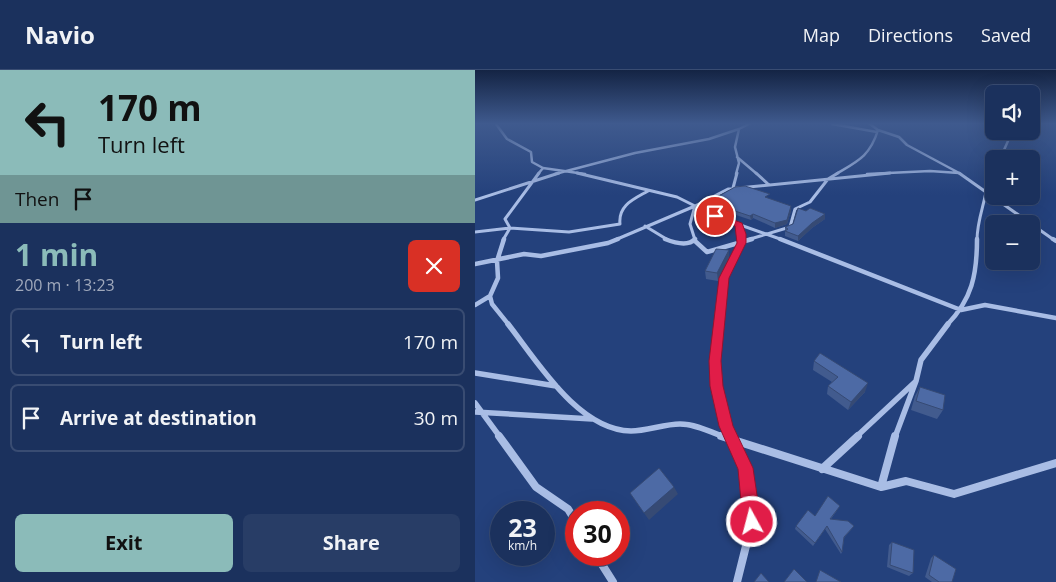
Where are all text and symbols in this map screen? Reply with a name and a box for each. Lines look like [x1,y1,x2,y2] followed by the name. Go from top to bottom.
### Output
[25,18,95,51] text: Navio
[803,23,840,47] text: Map
[868,23,953,47] text: Directions
[981,23,1031,47] text: Saved
[98,84,202,131] text: 170 m
[985,85,1040,270] map controls
[985,85,1040,140] button: sound
[15,90,80,155] icon: left
[98,129,185,159] text: Turn left
[985,150,1040,205] button: +
[69,185,97,213] icon: arrive
[15,186,59,212] text: Then
[694,195,736,237] pin
[701,202,729,230] icon: arrive
[985,215,1040,270] button: −
[15,234,98,275] text: 1 min
[408,240,460,292] button: close
[15,274,115,296] text: 200 m · 13:23
[17,328,45,356] icon: left
[60,329,142,355] text: Turn left
[403,329,458,355] text: 170 m
[17,404,45,432] icon: arrive
[60,405,257,431] text: Arrive at destination
[414,405,458,431] text: 30 m
[725,495,777,547] position arrow
[565,501,630,566] speed limit sign: 30
[508,510,537,544] text: 23
[15,514,233,572] button: Exit
[243,514,460,572] button: Share
[508,537,537,554] text: km/h

